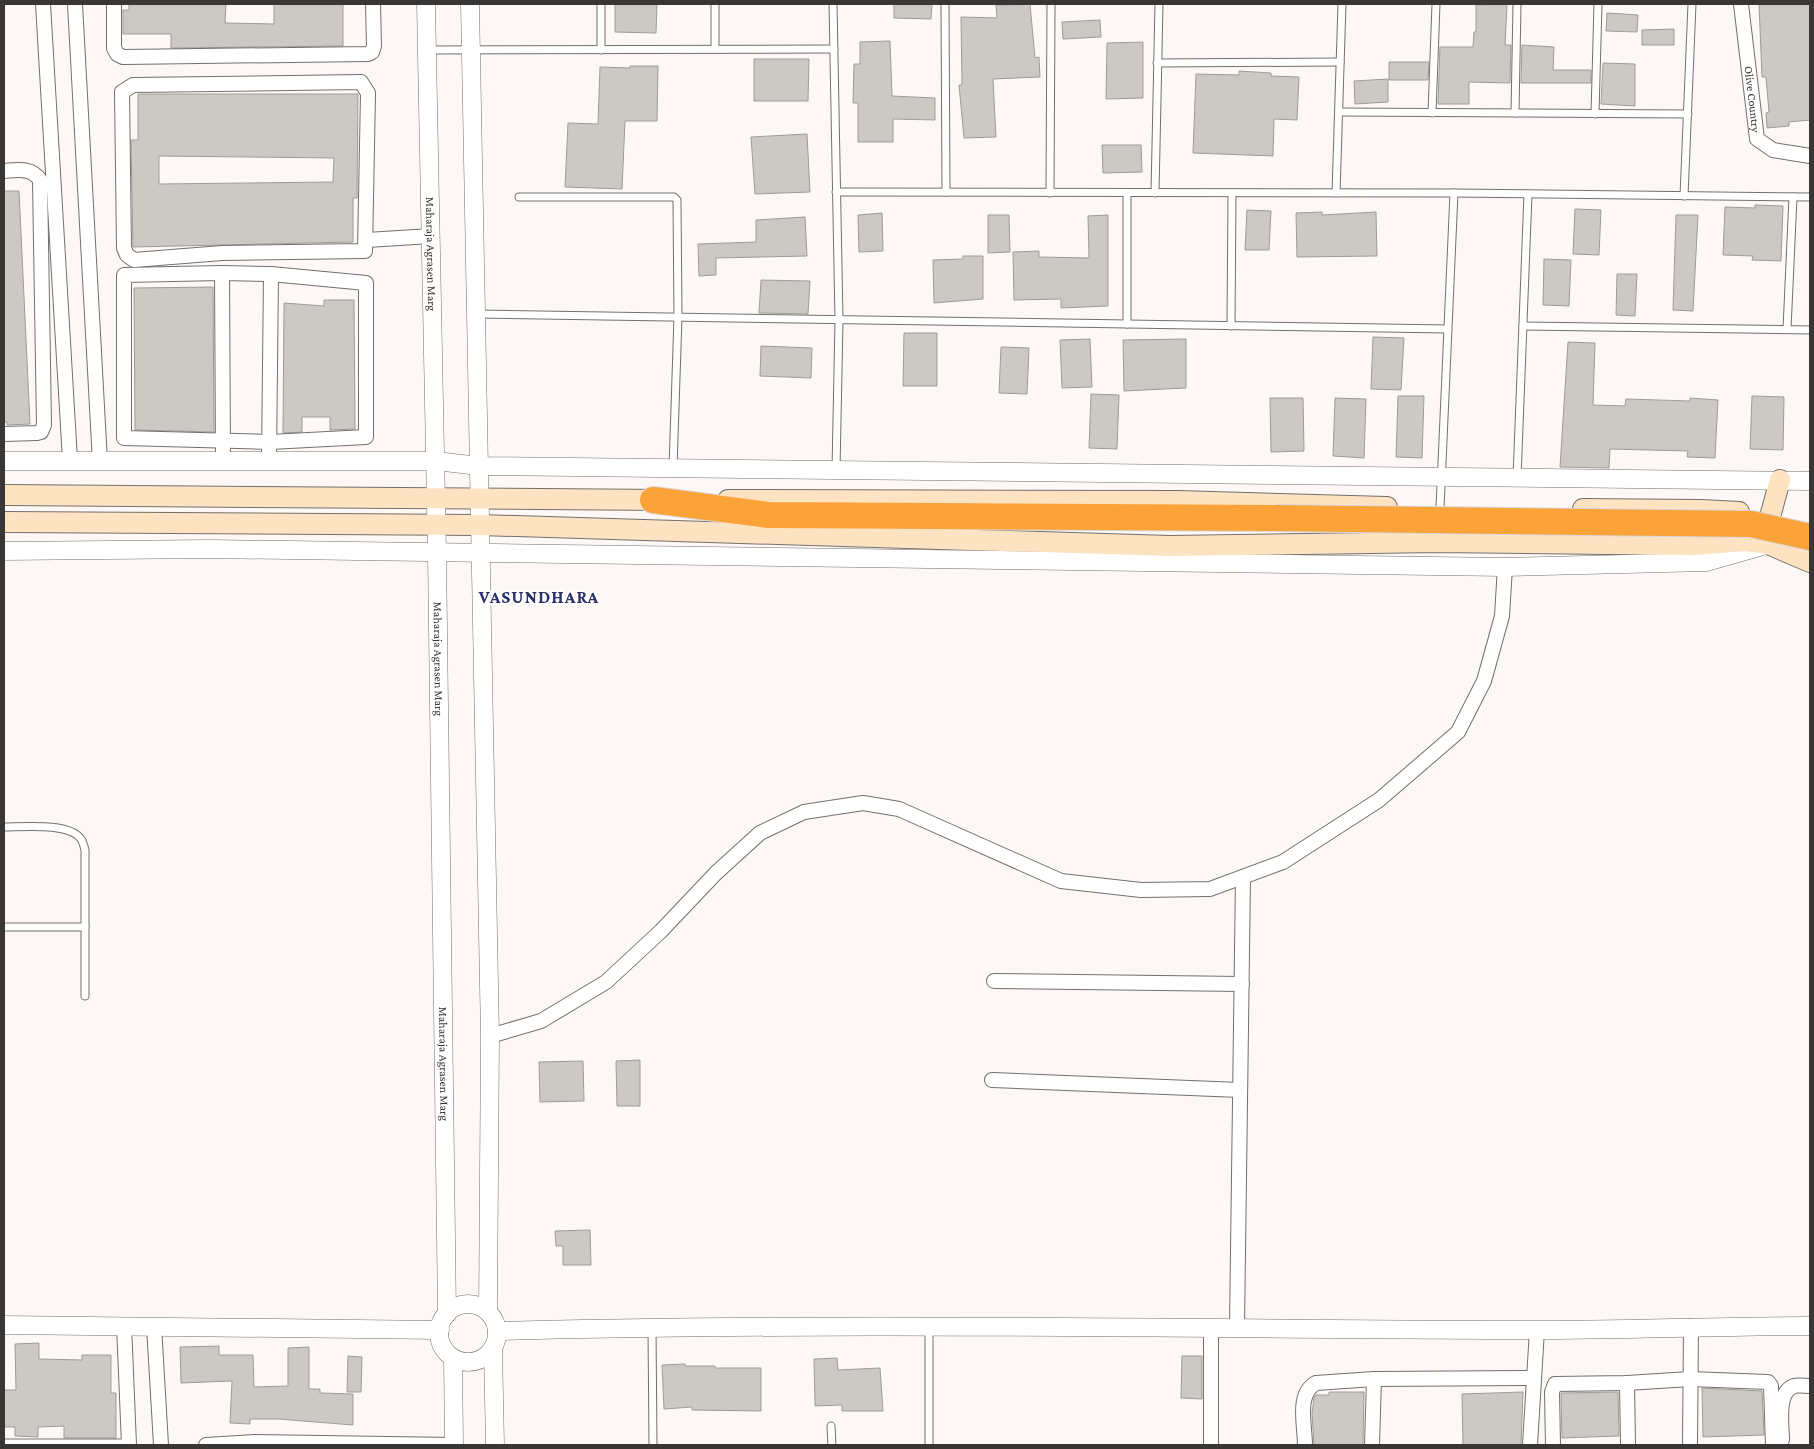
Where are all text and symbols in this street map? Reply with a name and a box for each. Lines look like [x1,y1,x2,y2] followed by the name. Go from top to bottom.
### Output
[1741,65,1763,134] street label: Olive Country
[423,197,439,311] street label: Maharaja Agrasen Marg
[478,587,599,607] district label: VASUNDHARA
[431,602,446,716] street label: Maharaja Agrasen Marg
[436,1007,451,1121] street label: Maharaja Agrasen Marg

